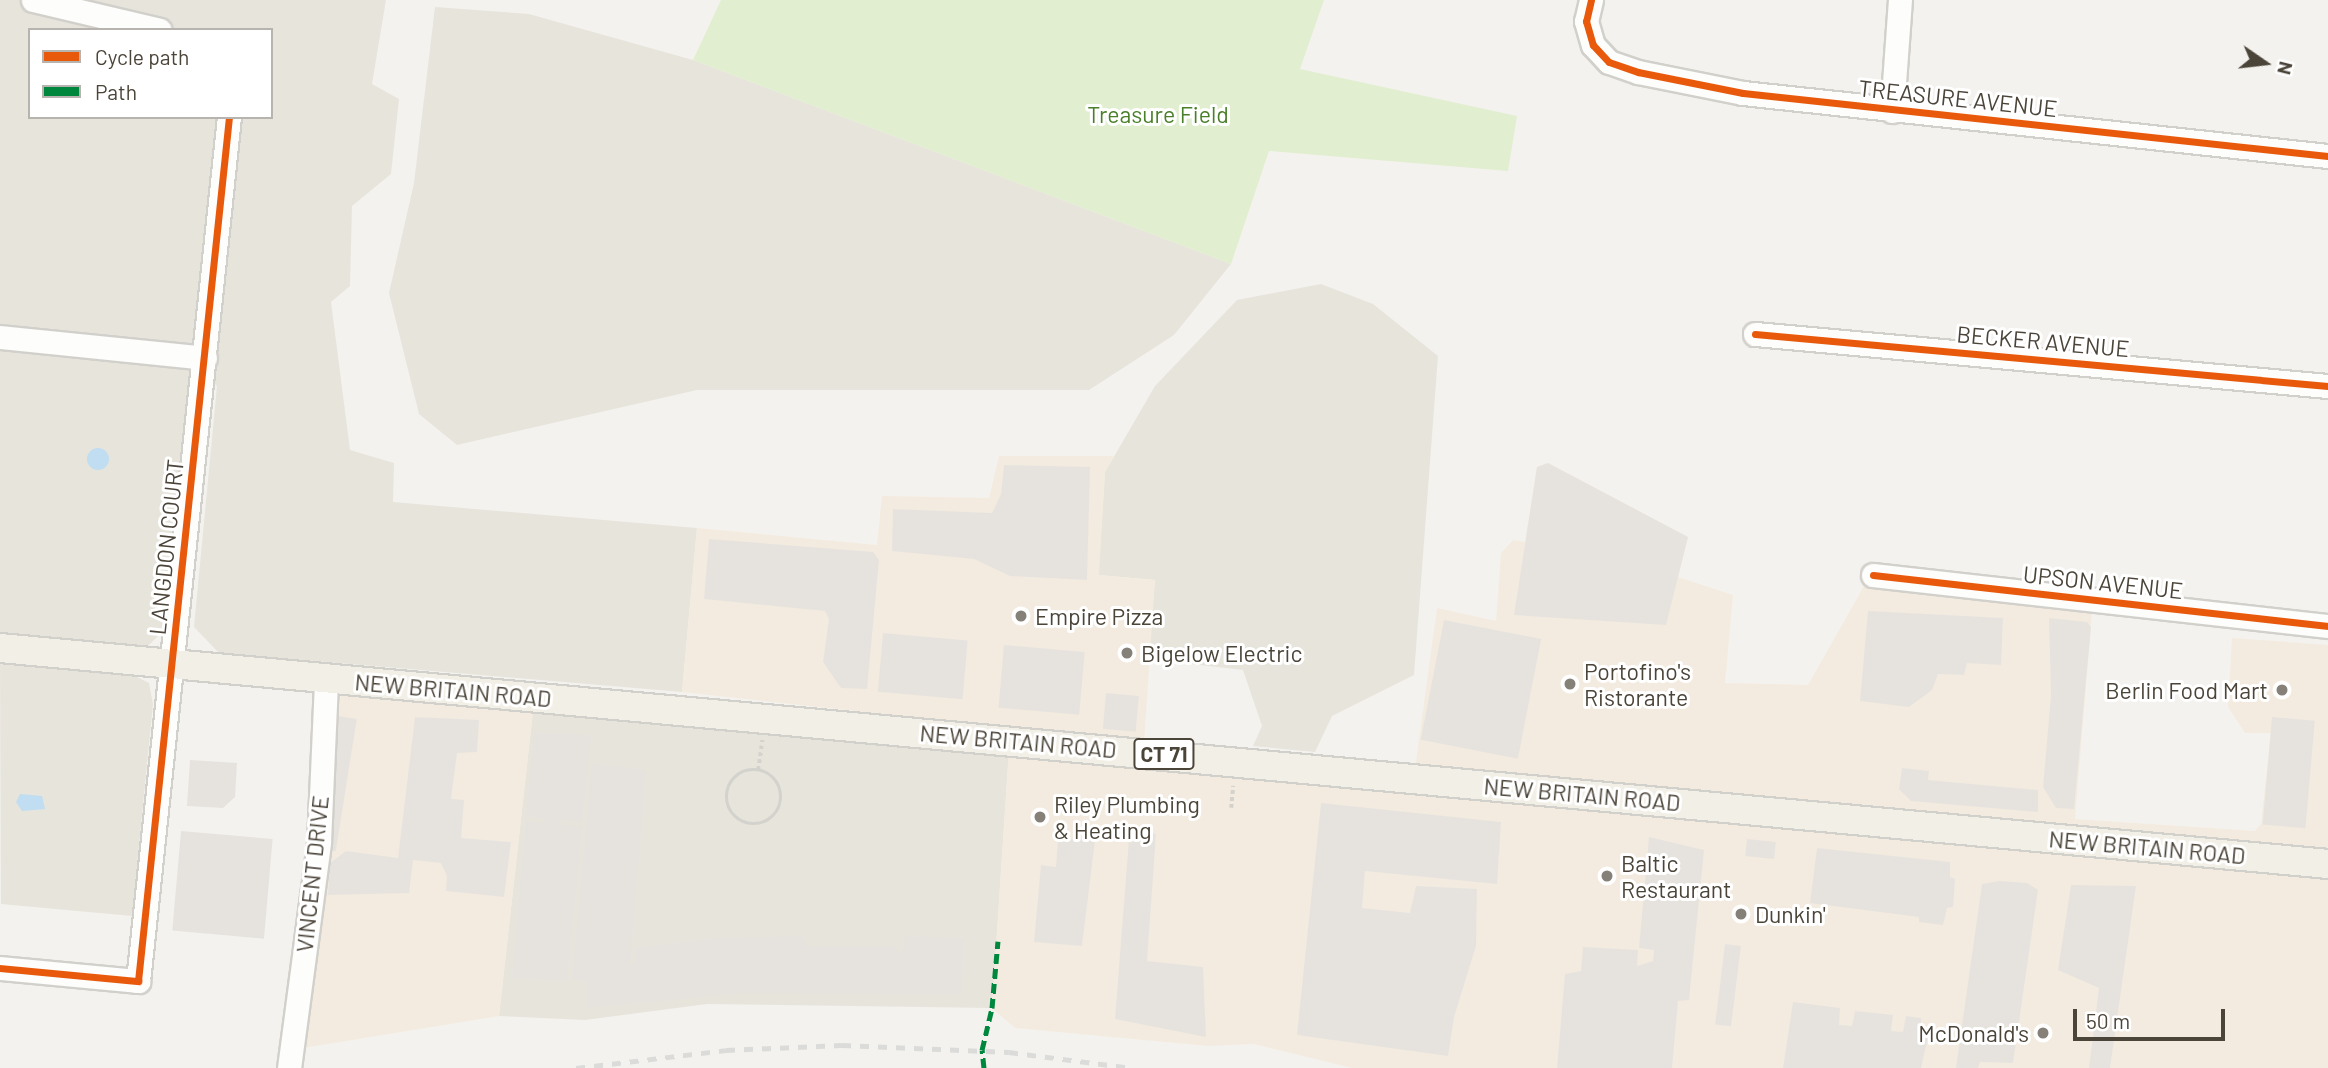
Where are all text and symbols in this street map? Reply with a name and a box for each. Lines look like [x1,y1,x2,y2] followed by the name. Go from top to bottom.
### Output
[28,28,273,119] legend
[2230,28,2300,98] north arrow
[95,44,189,69] text: Cycle path
[2273,59,2299,77] text: N
[1857,74,2059,122] street label: TREASURE AVENUE
[95,79,137,104] text: Path
[1087,100,1229,128] park label: Treasure Field
[1955,320,2131,362] street label: BECKER AVENUE
[143,458,189,636] street label: LANGDON COURT
[2022,560,2184,604] street label: UPSON AVENUE
[1035,602,1163,630] place label: Empire Pizza
[1013,608,1029,624] marker: Empire Pizza
[1141,639,1302,667] place label: Bigelow Electric
[1119,645,1135,661] marker: Bigelow Electric
[1584,657,1691,711] place label: Portofino's Ristorante
[354,668,552,712] street label: NEW BRITAIN ROAD
[1562,676,1578,692] marker: Portofino's Ristorante
[2105,676,2268,704] place label: Berlin Food Mart
[2274,682,2290,698] marker: Berlin Food Mart
[919,719,1117,763] street label: NEW BRITAIN ROAD
[1132,736,1196,772] road number: CT 71
[1483,772,1681,816] street label: NEW BRITAIN ROAD
[1054,790,1200,844] place label: Riley Plumbing & Heating
[290,794,334,954] street label: VINCENT DRIVE
[1032,809,1048,825] marker: Riley Plumbing & Heating
[2048,825,2246,869] street label: NEW BRITAIN ROAD
[1621,849,1731,903] place label: Baltic Restaurant
[1599,868,1615,884] marker: Baltic Restaurant
[1755,900,1826,928] place label: Dunkin'
[1733,906,1749,922] marker: Dunkin'
[2076,995,2228,1038] scale bar
[2086,1008,2130,1033] text: 50 m
[1918,1019,2029,1047] place label: McDonald's
[2035,1025,2051,1041] marker: McDonald's

